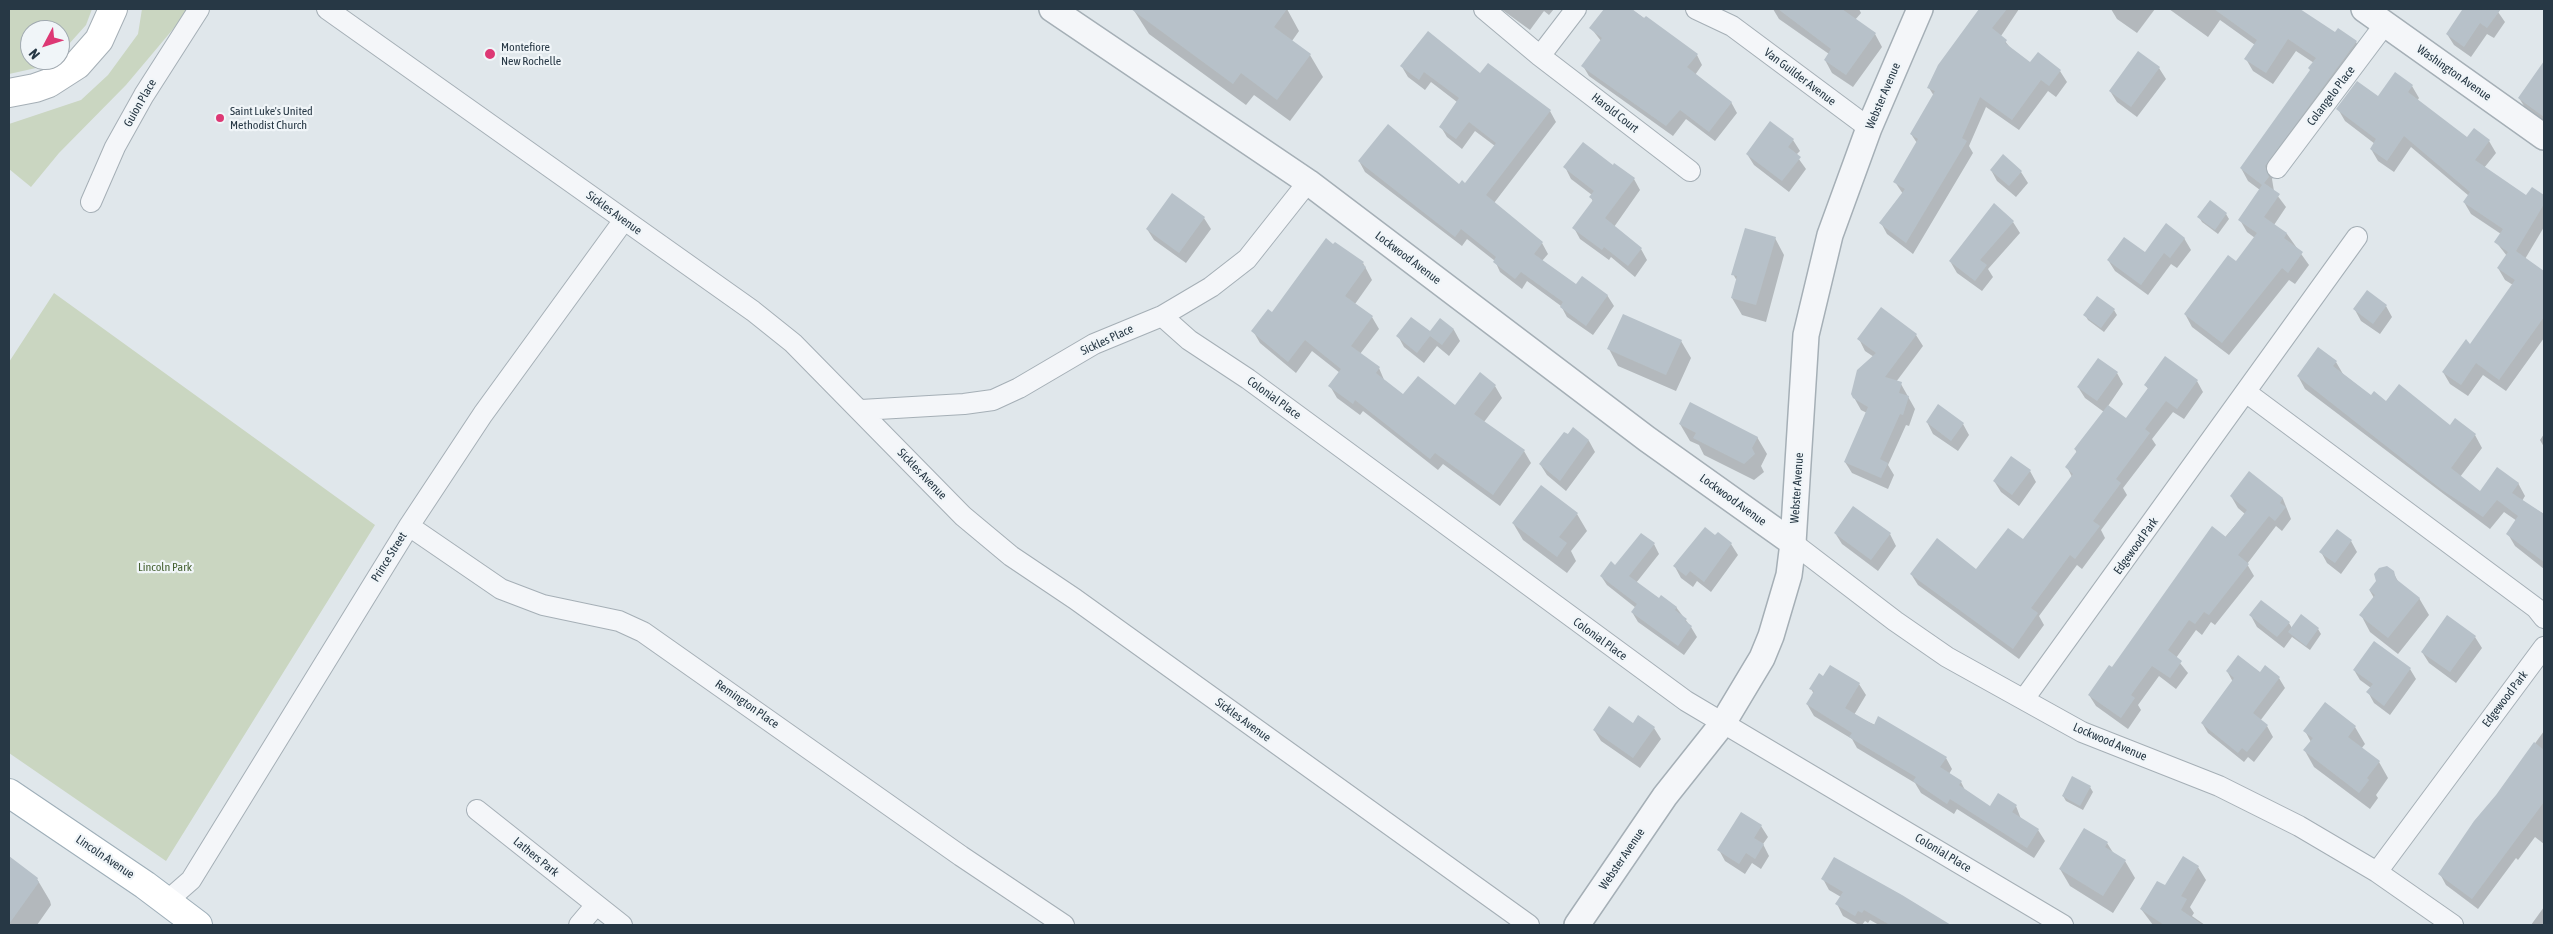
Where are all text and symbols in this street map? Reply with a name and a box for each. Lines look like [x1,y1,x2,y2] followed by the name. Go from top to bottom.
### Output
[20,20,70,70] north arrow
[501,40,561,68] place label: Montefiore New Rochelle
[2414,42,2494,104] street label: Washington Avenue
[1761,45,1839,109] street label: Van Guilder Avenue
[25,46,43,62] text: N
[483,47,497,61] marker: Montefiore New Rochelle
[1863,61,1903,131] street label: Webster Avenue
[2304,63,2358,129] street label: Colangelo Place
[121,77,159,129] street label: Guion Place
[1589,90,1641,136] street label: Harold Court
[230,104,313,132] place label: Saint Luke's United Methodist Church
[214,112,226,124] marker: Saint Luke's United Methodist Church
[583,188,645,238] street label: Sickles Avenue
[1372,229,1444,287] street label: Lockwood Avenue
[1078,322,1136,358] street label: Sickles Place
[1244,374,1304,422] street label: Colonial Place
[894,446,950,502] street label: Sickles Avenue
[1787,452,1807,524] street label: Webster Avenue
[1697,471,1769,529] street label: Lockwood Avenue
[2111,515,2161,577] street label: Edgewood Park
[368,529,410,585] street label: Prince Street
[138,560,192,574] park label: Lincoln Park
[1570,615,1630,663] street label: Colonial Place
[2479,668,2531,730] street label: Edgewood Park
[712,677,782,731] street label: Remington Place
[1212,695,1274,745] street label: Sickles Avenue
[2071,720,2149,764] street label: Lockwood Avenue
[1596,826,1648,892] street label: Webster Avenue
[1912,831,1974,875] street label: Colonial Place
[73,832,137,882] street label: Lincoln Avenue
[510,834,562,880] street label: Lathers Park

